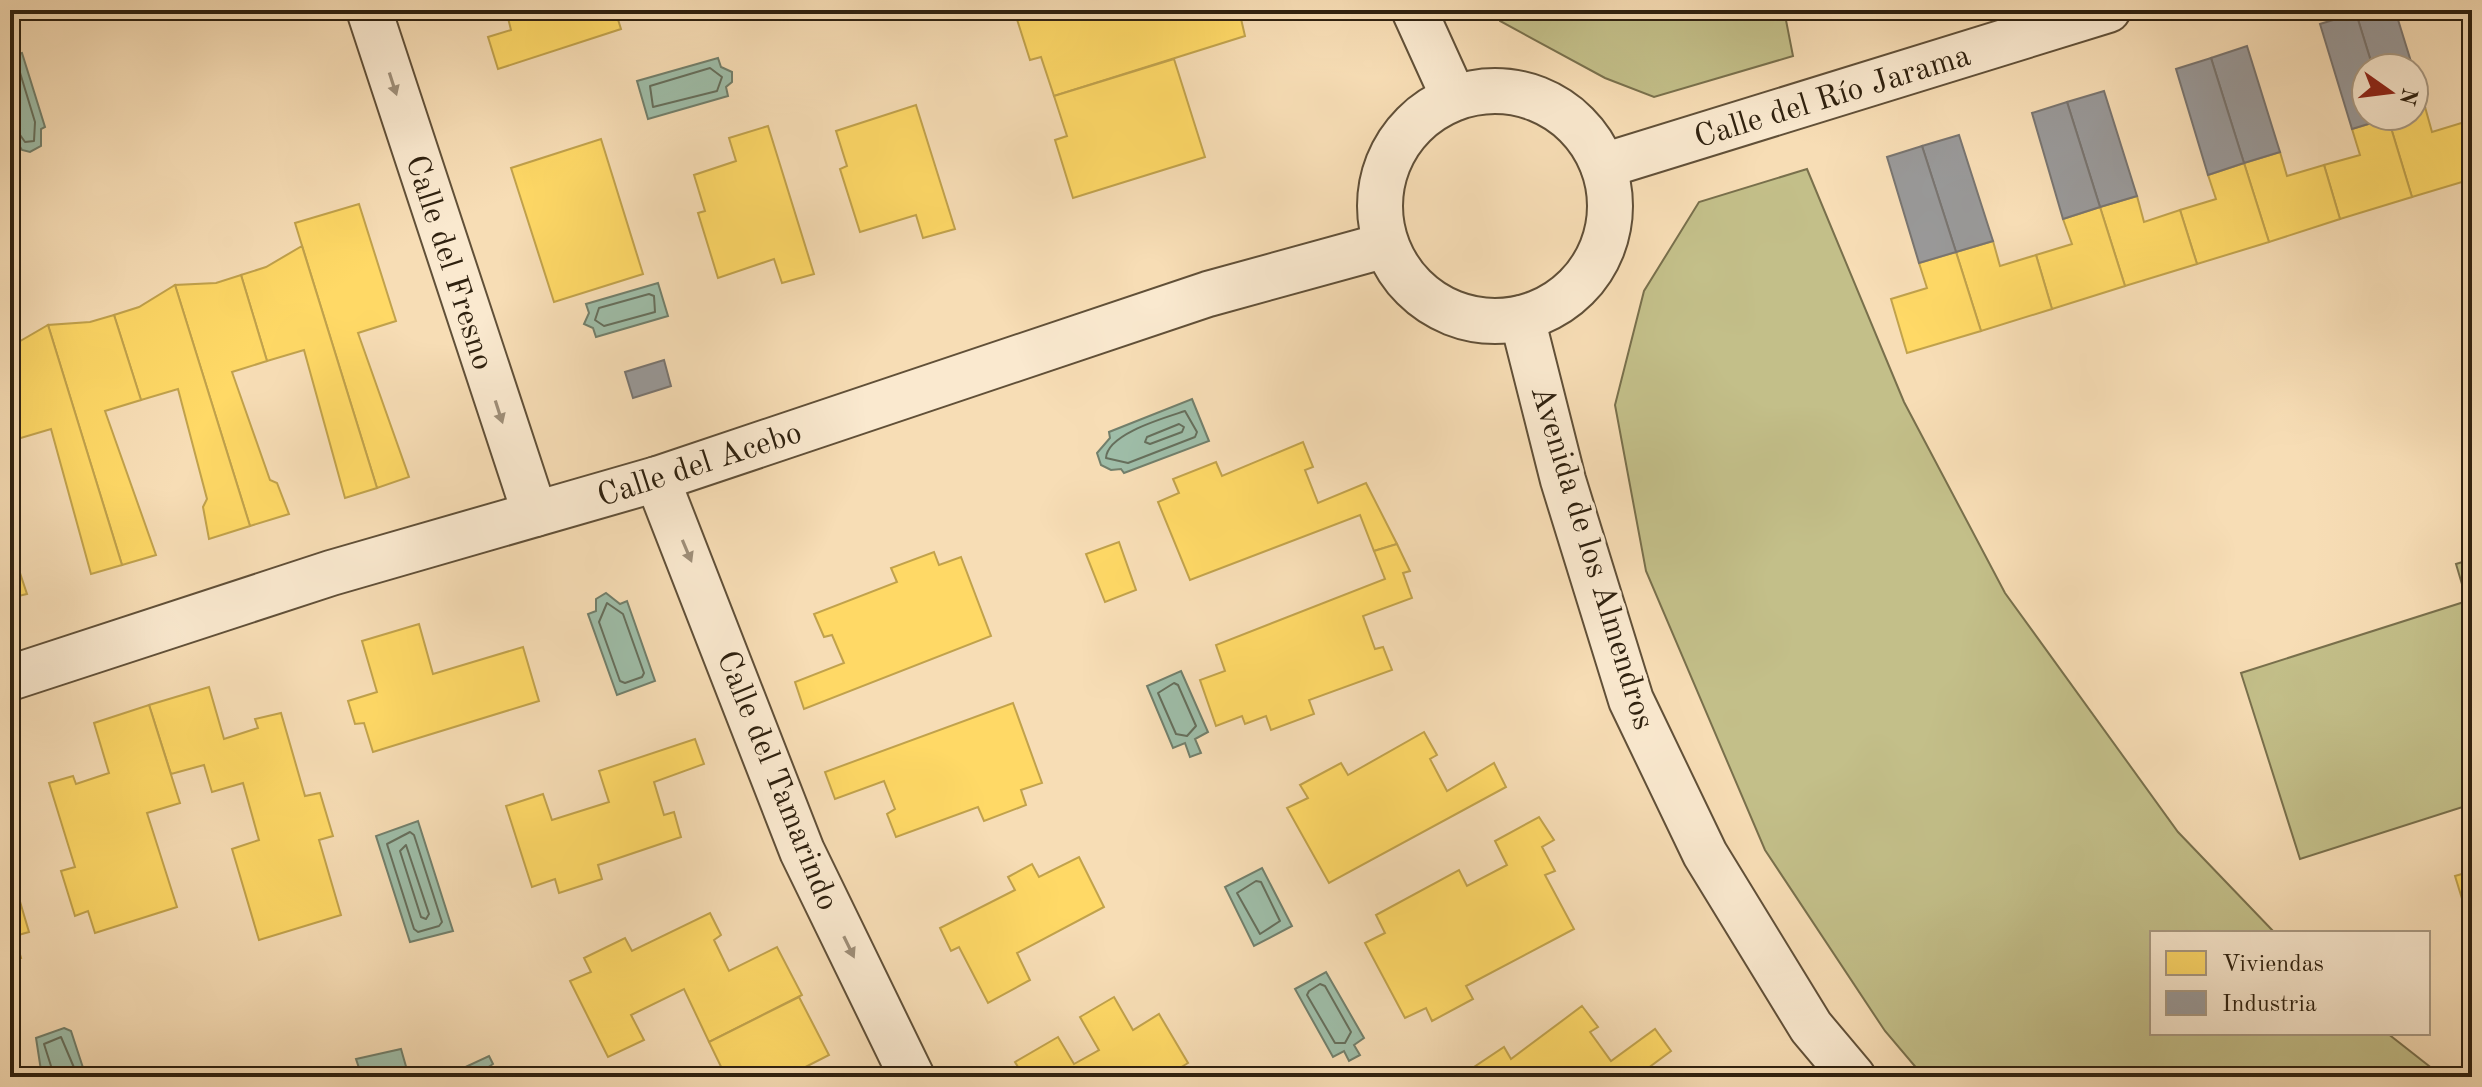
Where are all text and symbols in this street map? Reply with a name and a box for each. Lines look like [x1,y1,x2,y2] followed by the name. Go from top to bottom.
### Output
[1691,41,1975,155] street label: Calle del Río Jarama
[2350,52,2430,132] north arrow
[388,73,400,97] one-way arrow
[2395,86,2420,107] text: N
[398,152,498,374] street label: Calle del Fresno
[1524,382,1659,734] street label: Avenida de los Almendros
[493,400,505,424] one-way arrow
[594,418,806,514] street label: Calle del Acebo
[681,539,694,563] one-way arrow
[709,647,843,916] street label: Calle del Tamarindo
[2150,931,2430,1035] legend
[842,935,856,959] one-way arrow
[2222,953,2324,977] text: Viviendas
[2222,993,2317,1017] text: Industria

